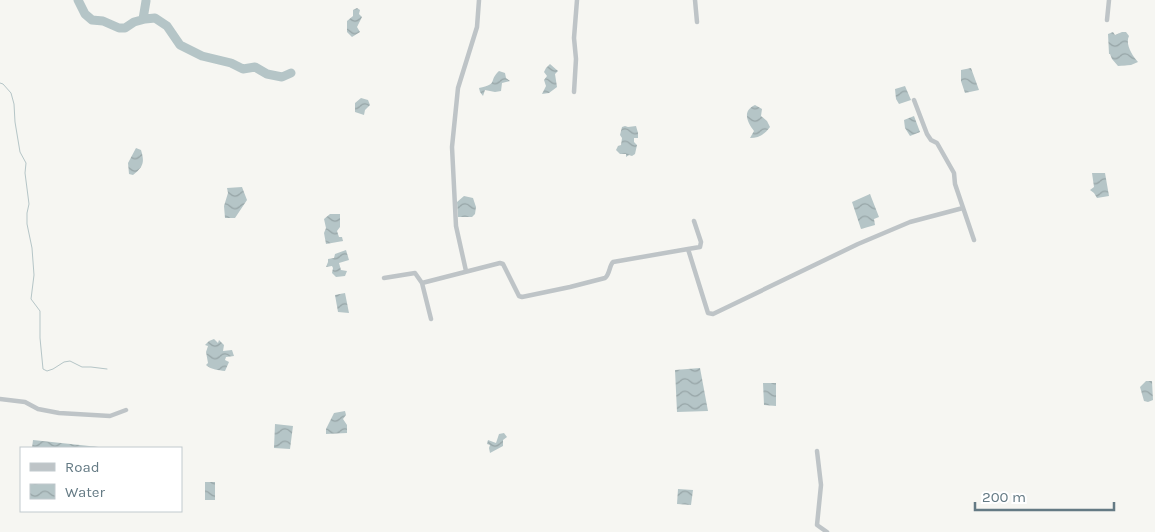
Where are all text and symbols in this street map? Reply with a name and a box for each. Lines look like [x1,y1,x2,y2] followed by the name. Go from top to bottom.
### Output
[20,447,182,512] legend
[65,458,100,476] text: Road
[975,480,1114,512] scale bar
[65,483,106,501] text: Water
[982,488,1026,506] text: 200 m

